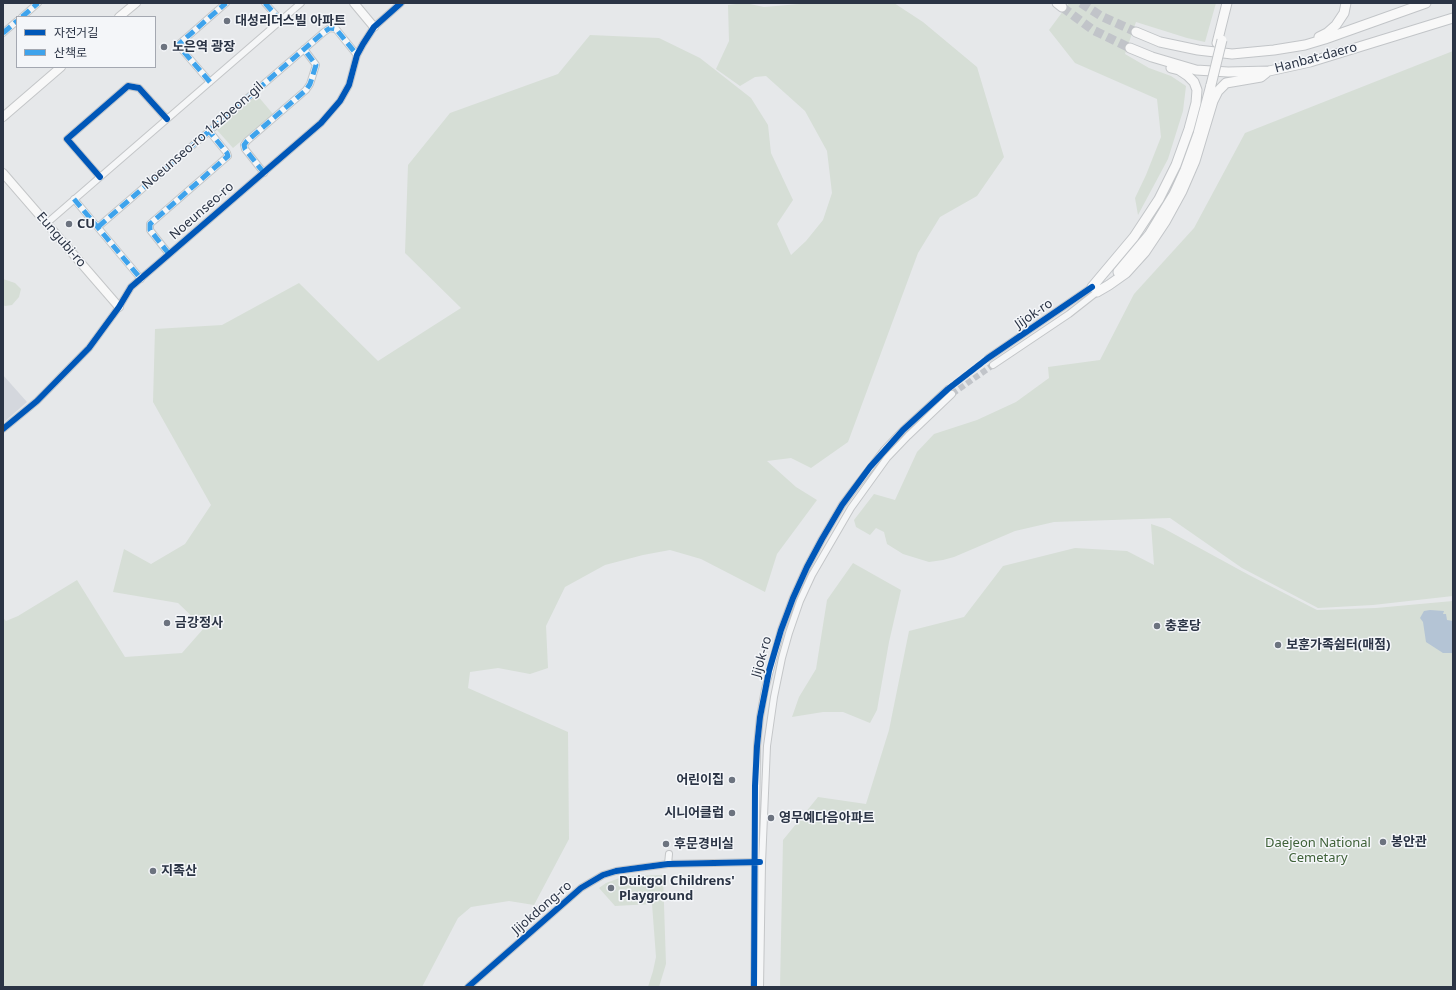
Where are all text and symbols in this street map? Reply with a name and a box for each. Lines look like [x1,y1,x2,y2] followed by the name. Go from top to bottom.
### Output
[235,13,346,29] place label: 대성리더스빌 아파트
[16,16,156,68] legend
[222,16,232,26] marker: 대성리더스빌 아파트
[54,24,98,41] text: 자전거길
[172,39,235,55] place label: 노은역 광장
[1273,40,1359,76] street label: Hanbat-daero
[159,42,169,52] marker: 노은역 광장
[54,44,87,61] text: 산책로
[139,79,267,193] street label: Noeunseo-ro 142beon-gil
[167,179,237,243] street label: Noeunseo-ro
[33,209,89,271] street label: Eungubi-ro
[77,216,95,232] place label: CU
[64,219,74,229] marker: CU
[1012,296,1056,332] street label: Jijok-ro
[175,615,223,631] place label: 금강정사
[162,618,172,628] marker: 금강정사
[1165,618,1201,634] place label: 충혼당
[1152,621,1162,631] marker: 충혼당
[749,635,775,679] street label: Jijok-ro
[1286,637,1390,653] place label: 보훈가족쉼터(매점)
[1273,640,1283,650] marker: 보훈가족쉼터(매점)
[676,772,724,788] place label: 어린이집
[727,775,737,785] marker: 어린이집
[664,805,724,821] place label: 시니어클럽
[727,808,737,818] marker: 시니어클럽
[779,810,875,826] place label: 영무예다음아파트
[766,813,776,823] marker: 영무예다음아파트
[1391,834,1427,850] place label: 봉안관
[1265,835,1371,866] park label: Daejeon National Cemetary
[674,836,734,852] place label: 후문경비실
[1378,837,1388,847] marker: 봉안관
[661,839,671,849] marker: 후문경비실
[161,863,197,879] place label: 지족산
[148,866,158,876] marker: 지족산
[619,873,735,904] place label: Duitgol Childrens' Playground
[509,878,575,938] street label: Jijokdong-ro
[606,883,616,893] marker: Duitgol Childrens' Playground

